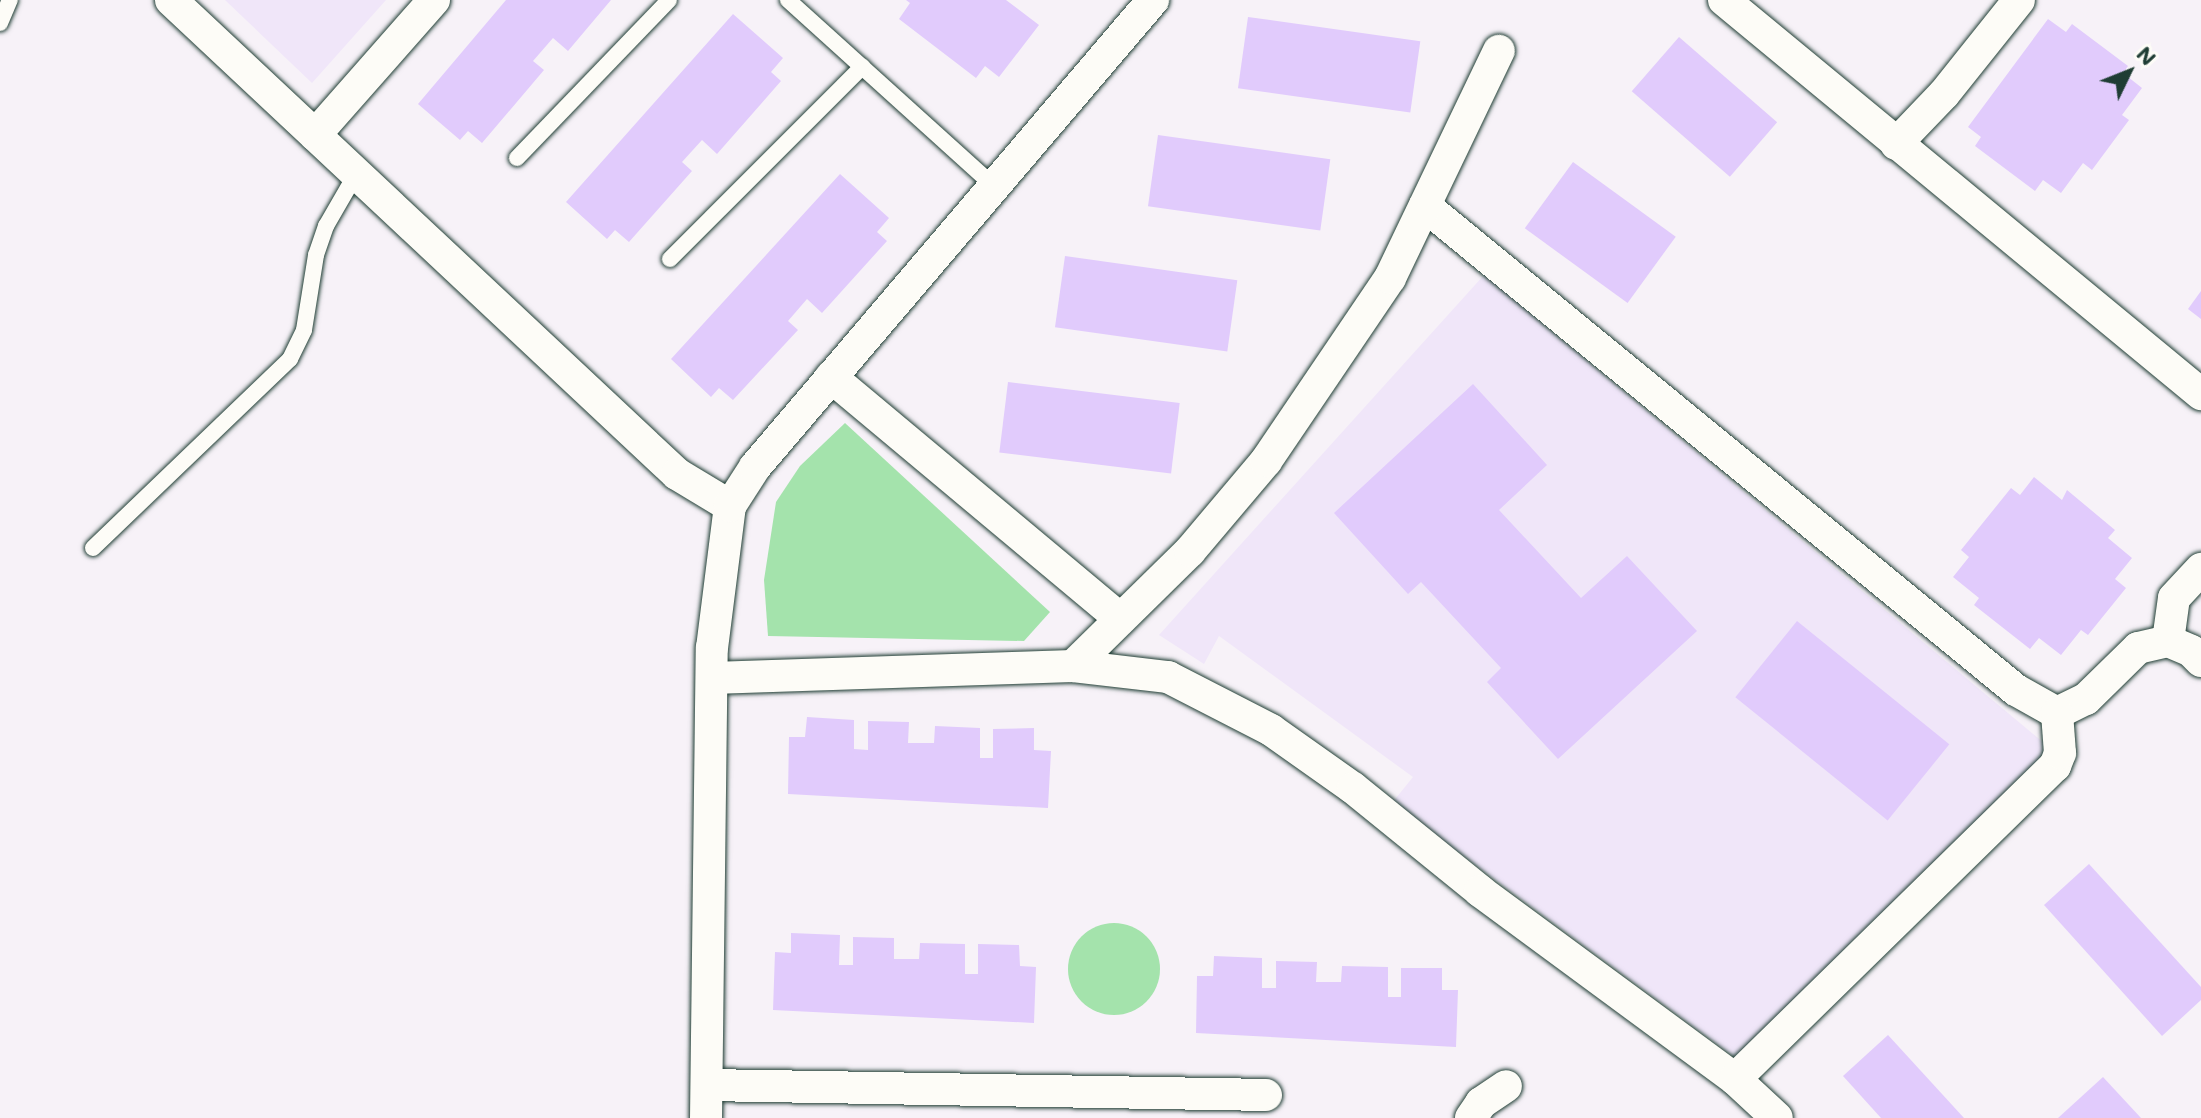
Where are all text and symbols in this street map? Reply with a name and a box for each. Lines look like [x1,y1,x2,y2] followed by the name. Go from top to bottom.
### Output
[2089,32,2169,112] north arrow
[2131,39,2163,71] text: N

